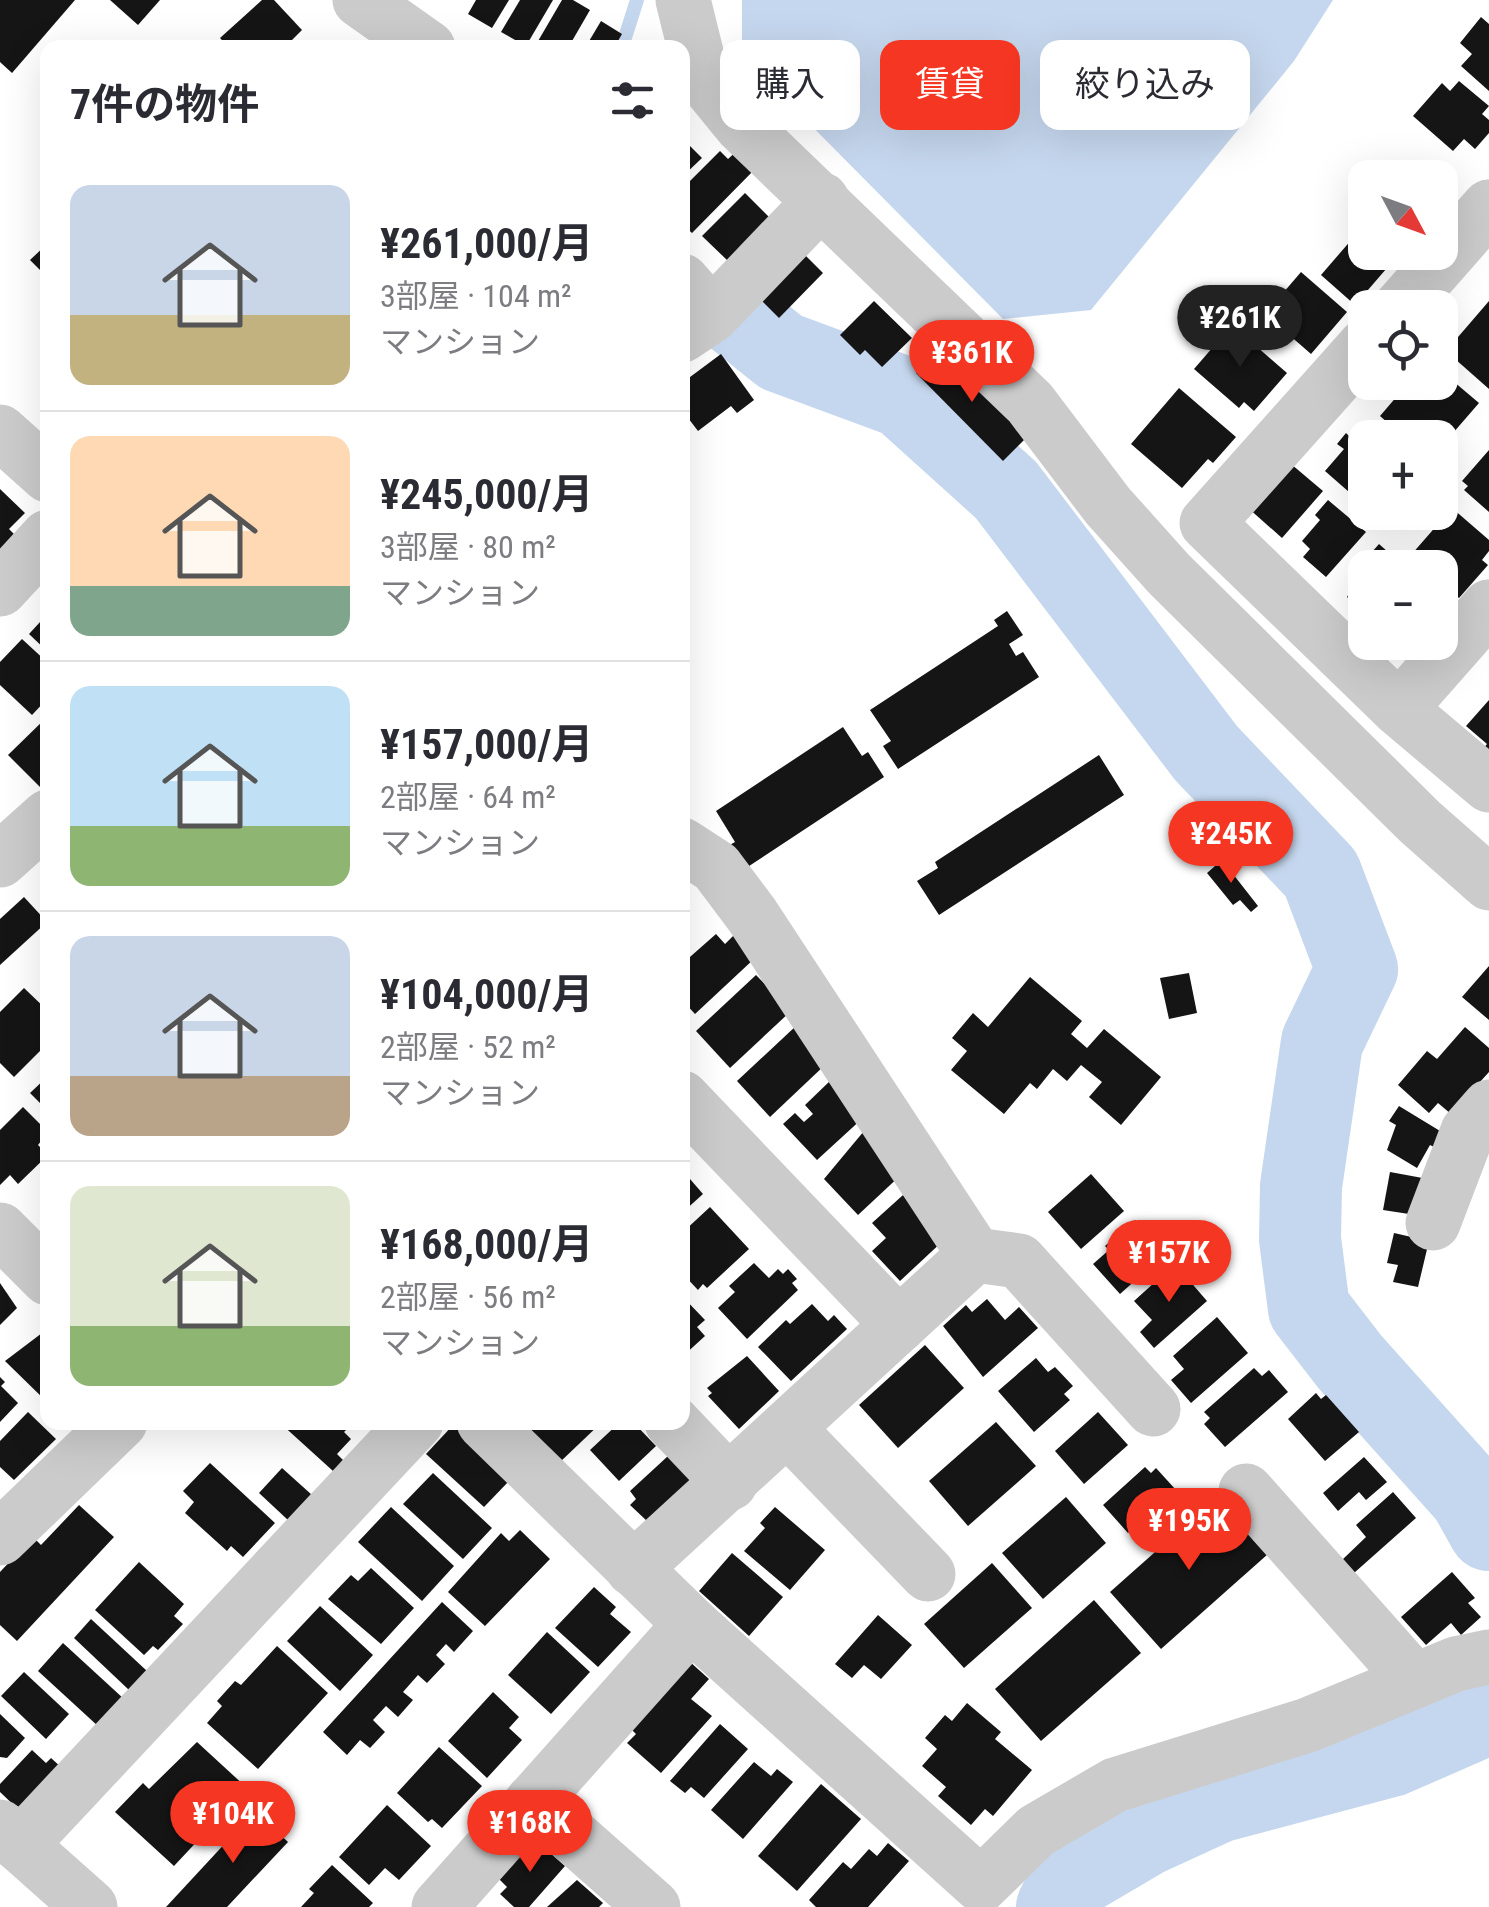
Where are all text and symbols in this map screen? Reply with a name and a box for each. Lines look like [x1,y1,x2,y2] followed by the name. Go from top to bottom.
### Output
[720,40,860,130] chip: 購入
[880,40,1020,130] chip: 賃貸
[1040,40,1250,130] chip: 絞り込み
[605,73,660,128] icon: filters
[70,80,259,129] text: 7件の物件
[1348,160,1458,270] north arrow
[1348,160,1458,660] map controls
[380,219,594,268] text: ¥261,000/月
[150,225,270,345] icon: home
[380,277,572,315] text: 3部屋 · 104 m²
[1170,285,1310,370] pin: ¥261K
[1348,290,1458,400] button: locate
[1199,298,1281,336] text: ¥261K
[902,320,1042,405] pin: ¥361K
[380,323,540,361] text: マンション
[931,333,1013,371] text: ¥361K
[1348,420,1458,530] button: +
[380,470,594,519] text: ¥245,000/月
[150,476,270,596] icon: home
[380,528,556,566] text: 3部屋 · 80 m²
[1348,550,1458,660] button: −
[380,574,540,612] text: マンション
[380,720,594,769] text: ¥157,000/月
[150,726,270,846] icon: home
[380,778,556,816] text: 2部屋 · 64 m²
[1161,801,1301,886] pin: ¥245K
[1190,814,1272,852] text: ¥245K
[380,824,540,862] text: マンション
[380,970,594,1019] text: ¥104,000/月
[150,976,270,1096] icon: home
[380,1028,556,1066] text: 2部屋 · 52 m²
[380,1074,540,1112] text: マンション
[380,1220,594,1269] text: ¥168,000/月
[1099,1220,1239,1305] pin: ¥157K
[150,1226,270,1346] icon: home
[1128,1233,1210,1271] text: ¥157K
[380,1278,556,1316] text: 2部屋 · 56 m²
[380,1324,540,1362] text: マンション
[1119,1488,1259,1573] pin: ¥195K
[1148,1501,1230,1539] text: ¥195K
[163,1781,303,1866] pin: ¥104K
[460,1790,600,1875] pin: ¥168K
[192,1794,274,1832] text: ¥104K
[489,1803,571,1841] text: ¥168K

